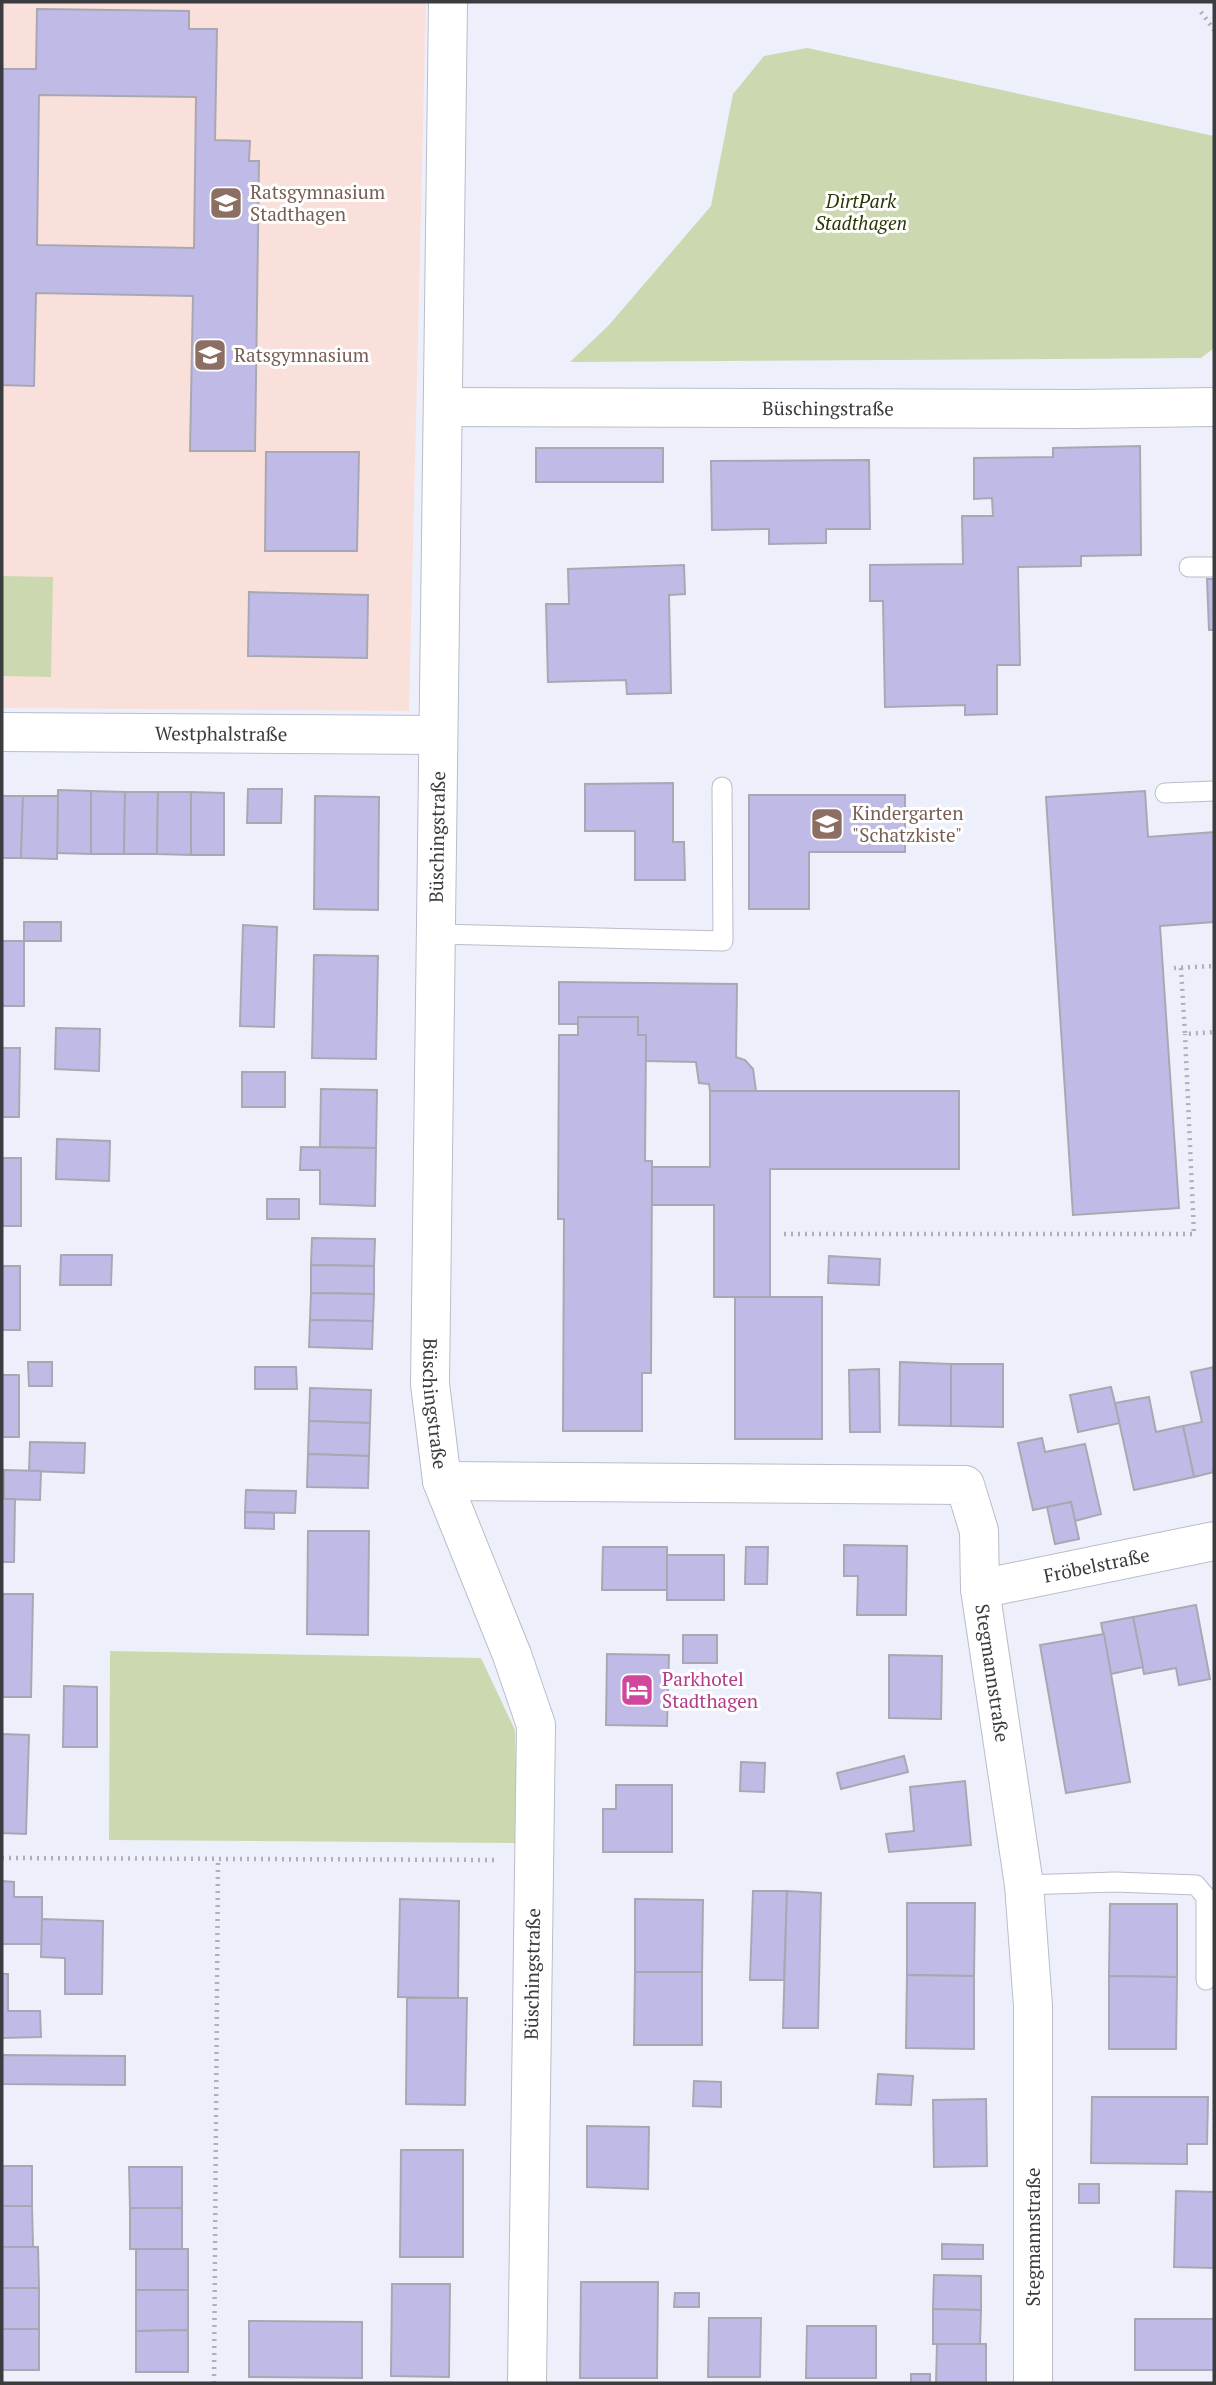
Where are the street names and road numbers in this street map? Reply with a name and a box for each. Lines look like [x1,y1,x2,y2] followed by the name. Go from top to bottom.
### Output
[762,395,894,420] street label: Büschingstraße
[155,720,287,746] street label: Westphalstraße
[423,771,450,903] street label: Büschingstraße
[418,1338,453,1471] street label: Büschingstraße
[1041,1542,1152,1588] street label: Fröbelstraße
[970,1602,1016,1744] street label: Stegmannstraße
[518,1908,545,2040] street label: Büschingstraße
[1020,2167,1045,2307] street label: Stegmannstraße

